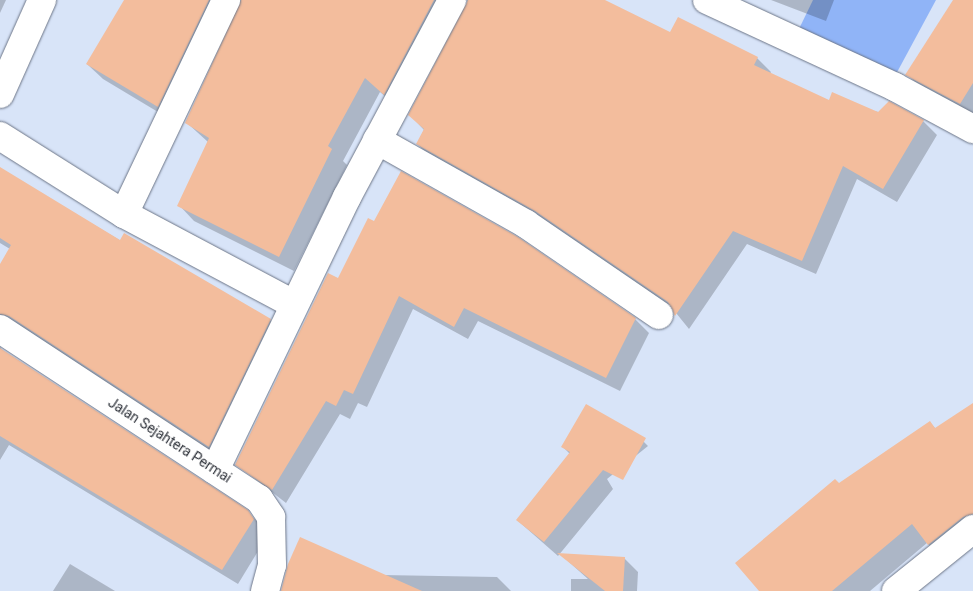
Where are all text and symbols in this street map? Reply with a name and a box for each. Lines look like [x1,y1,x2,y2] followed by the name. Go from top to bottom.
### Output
[105,394,235,486] street label: Jalan Sejahtera Permai

